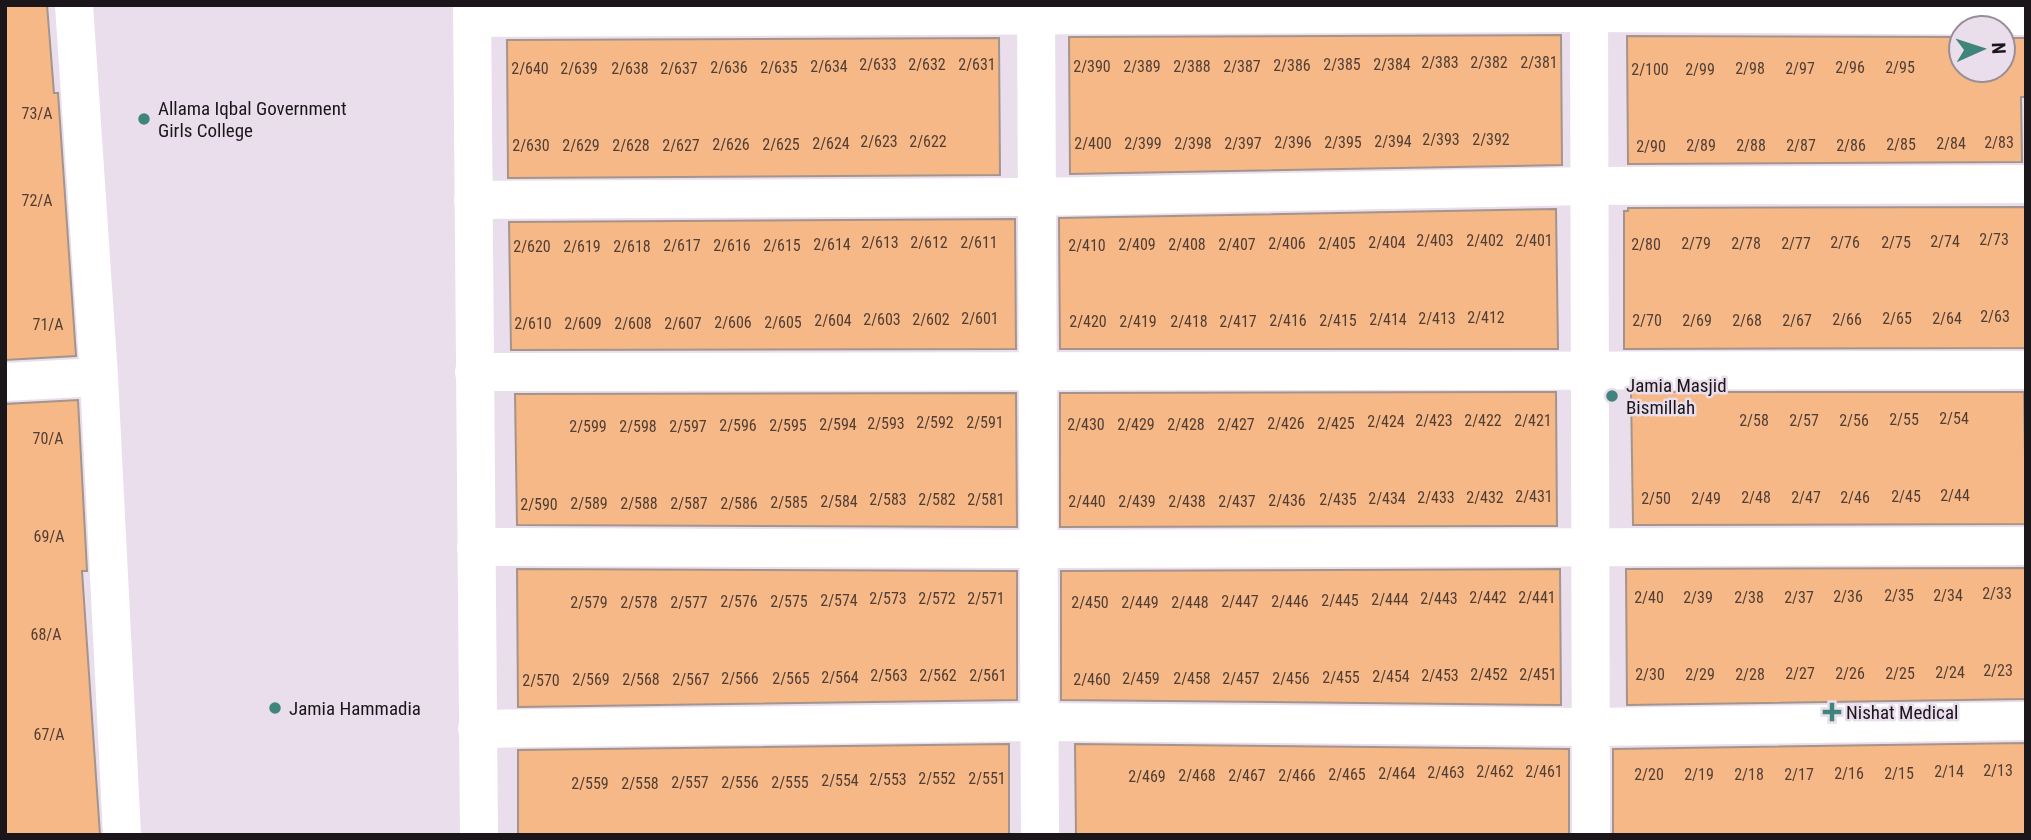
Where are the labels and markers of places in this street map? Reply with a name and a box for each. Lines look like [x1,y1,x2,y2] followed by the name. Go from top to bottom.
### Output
[158,97,347,142] place label: Allama Iqbal Government Girls College
[136,111,152,127] marker: Allama Iqbal Government Girls College
[1626,374,1727,419] place label: Jamia Masjid Bismillah
[1604,388,1620,404] marker: Jamia Masjid Bismillah
[289,697,421,720] place label: Jamia Hammadia
[267,700,283,716] marker: Jamia Hammadia
[1846,701,1958,724] place label: Nishat Medical
[1824,704,1840,720] marker: Nishat Medical

